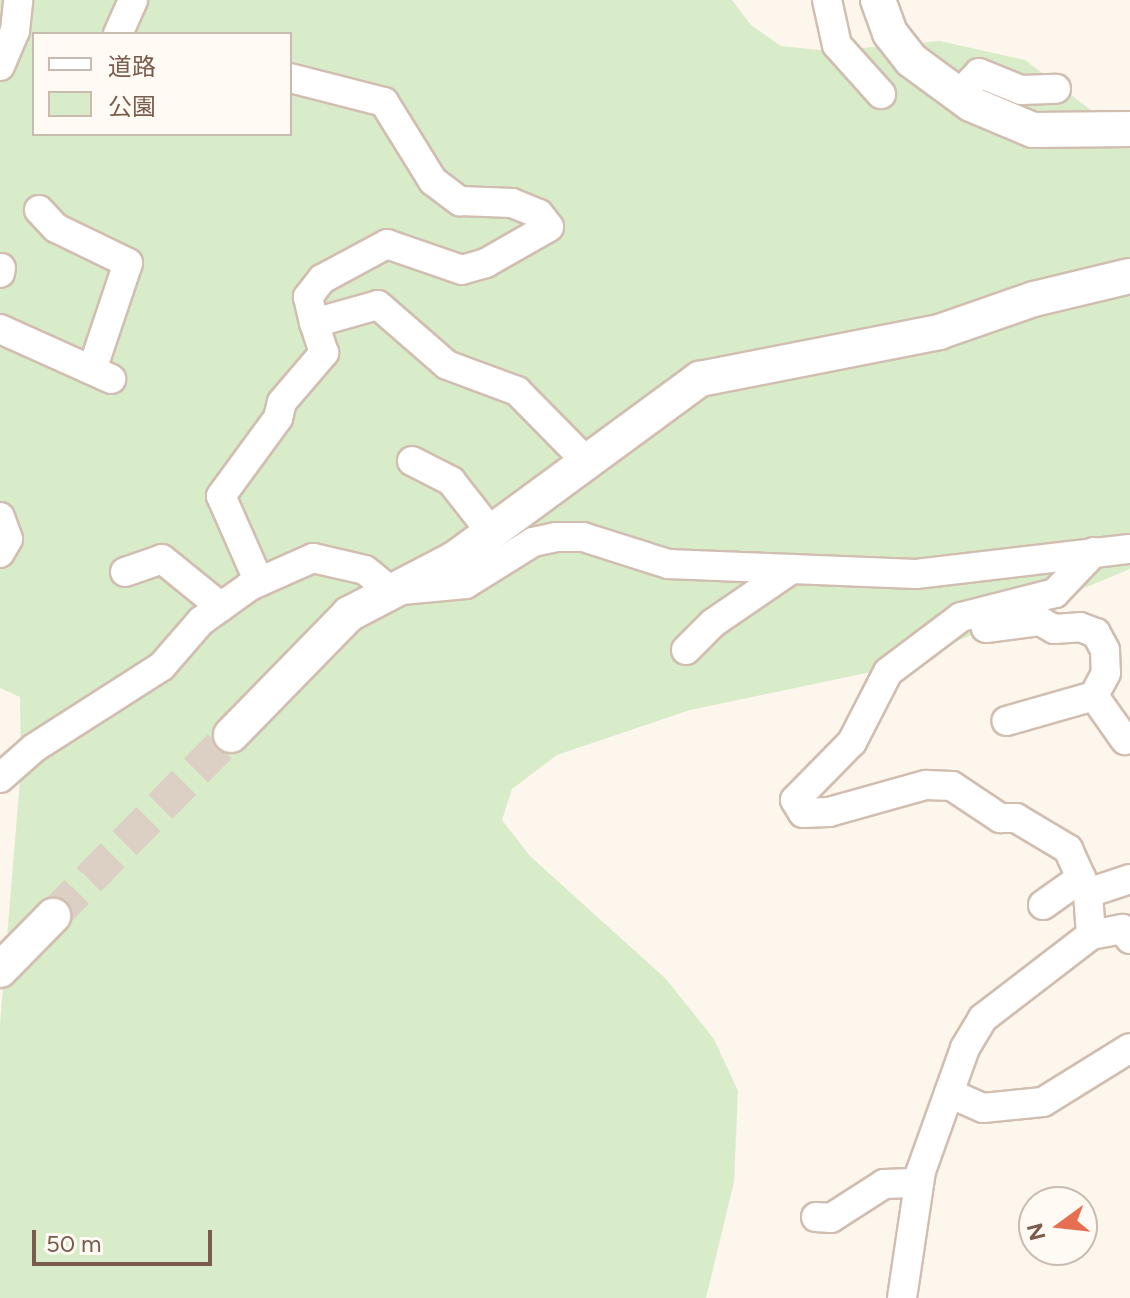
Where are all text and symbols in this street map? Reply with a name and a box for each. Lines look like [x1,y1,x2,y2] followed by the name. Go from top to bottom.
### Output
[32,32,292,136] legend
[108,52,156,81] text: 道路
[108,92,156,121] text: 公園
[1018,1186,1098,1266] north arrow
[36,1214,216,1264] scale bar
[1021,1220,1052,1244] text: N
[46,1229,102,1258] text: 50 m

